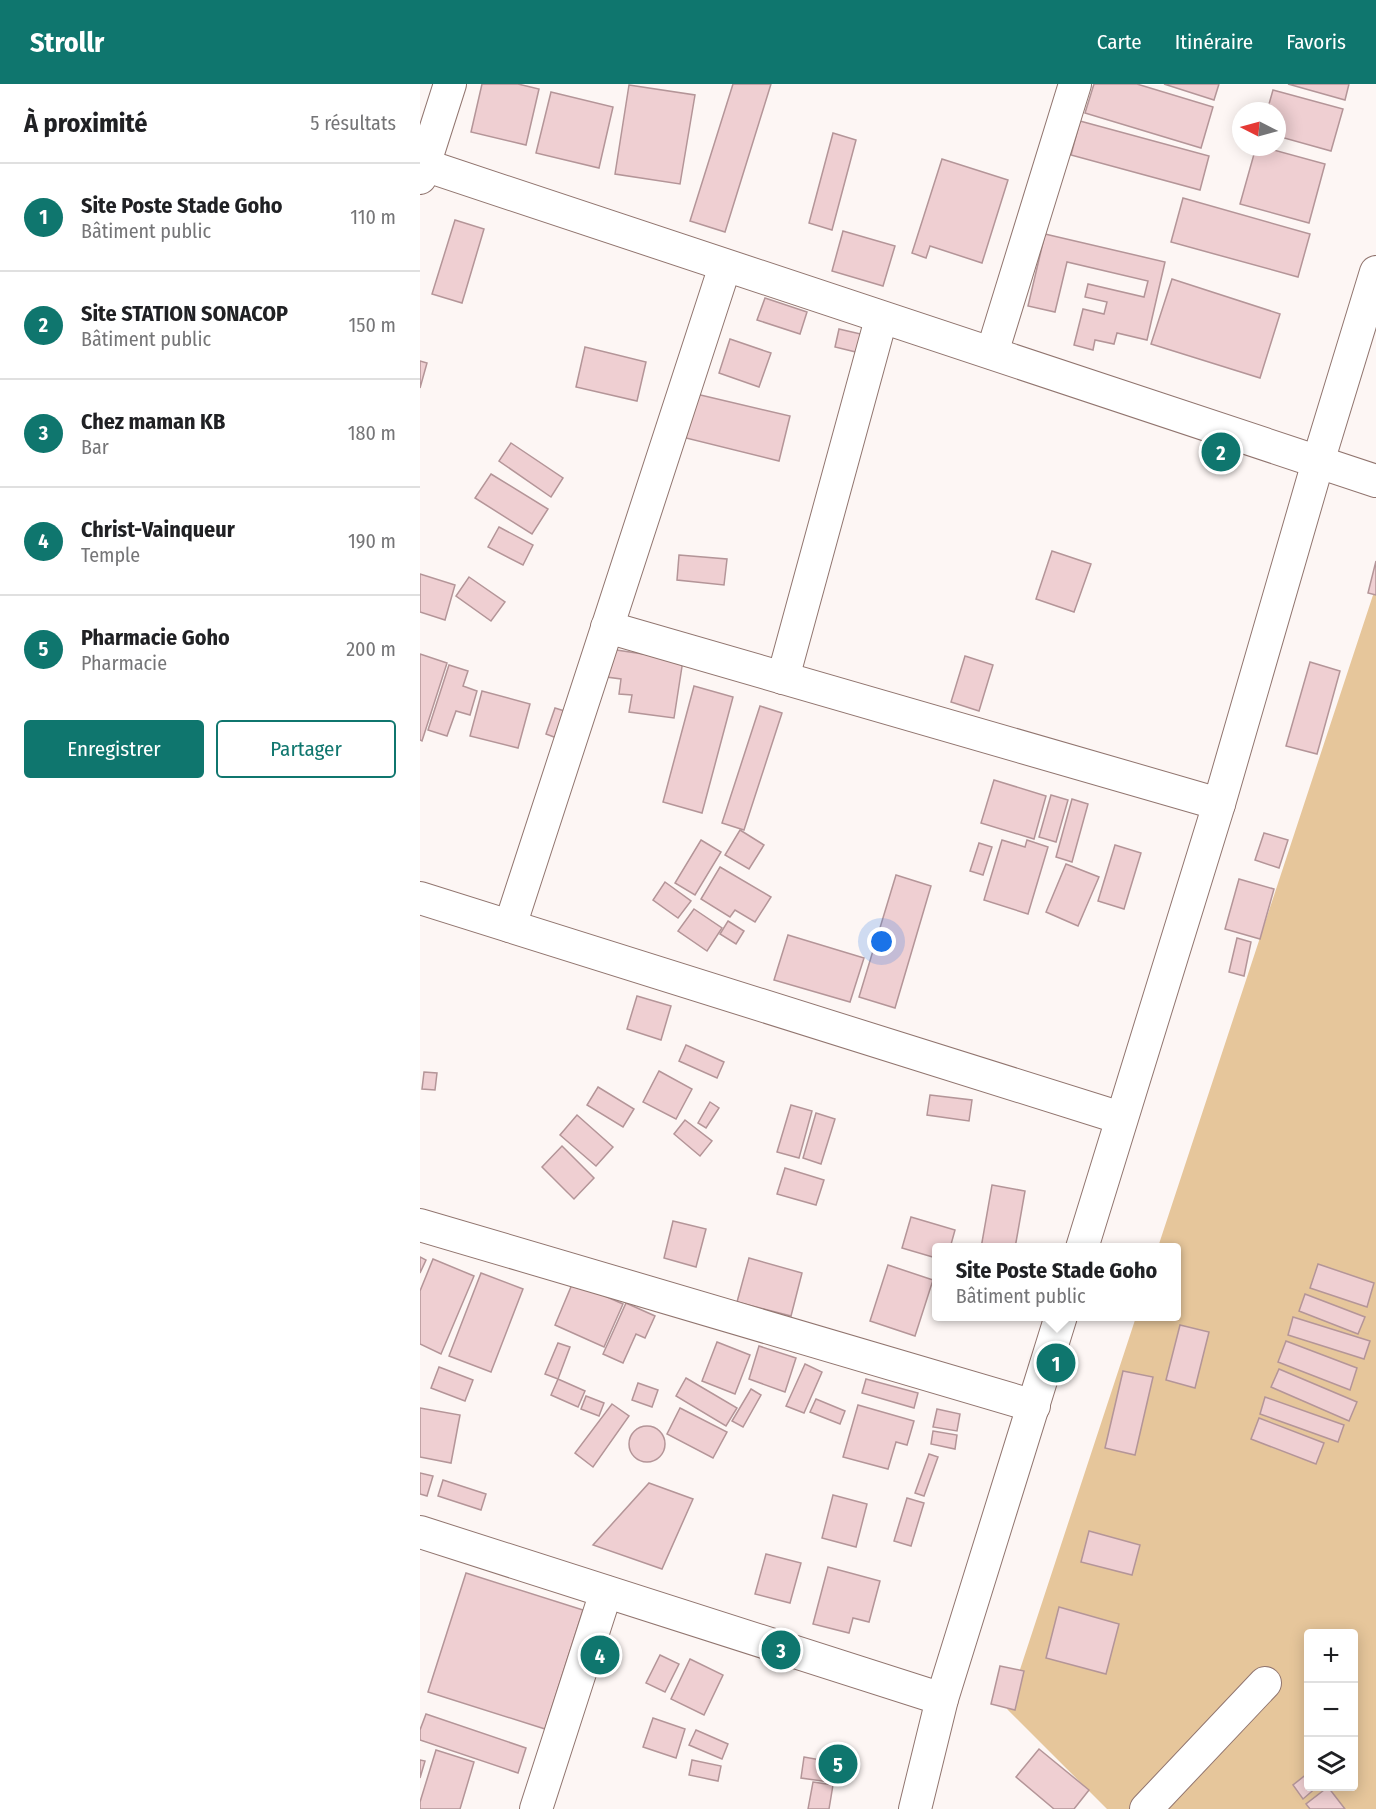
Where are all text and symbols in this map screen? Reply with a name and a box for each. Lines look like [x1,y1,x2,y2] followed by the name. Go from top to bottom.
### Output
[30,26,104,59] text: Strollr
[1097,29,1142,55] text: Carte
[1175,29,1253,55] text: Itinéraire
[1286,29,1346,55] text: Favoris
[1232,102,1286,156] north arrow
[24,108,147,139] text: À proximité
[310,111,396,135] text: 5 résultats
[81,192,283,219] text: Site Poste Stade Goho
[39,205,48,229] text: 1
[350,205,396,229] text: 110 m
[81,219,211,243] text: Bâtiment public
[81,300,288,327] text: Site STATION SONACOP
[39,313,48,337] text: 2
[349,313,396,337] text: 150 m
[81,327,211,351] text: Bâtiment public
[81,408,225,435] text: Chez maman KB
[39,421,48,445] text: 3
[348,421,396,445] text: 180 m
[1202,430,1240,475] pin: 2
[81,435,109,459] text: Bar
[81,516,235,543] text: Christ-Vainqueur
[38,529,49,553] text: 4
[348,529,396,553] text: 190 m
[81,543,140,567] text: Temple
[81,624,230,651] text: Pharmacie Goho
[39,637,48,661] text: 5
[346,637,396,661] text: 200 m
[81,651,167,675] text: Pharmacie
[24,720,204,778] button: Enregistrer
[216,720,396,778] button: Partager
[867,927,896,956] your location
[932,1243,1181,1321] popup
[956,1257,1157,1284] text: Site Poste Stade Goho
[956,1284,1086,1308] text: Bâtiment public
[1036,1340,1076,1386] pin: 1
[762,1628,800,1672] pin: 3
[1304,1629,1358,1791] map controls
[1304,1629,1358,1683] button: +
[580,1632,620,1678] pin: 4
[1304,1683,1358,1737] button: −
[1304,1737,1358,1791] button: layers
[818,1742,858,1786] pin: 5

